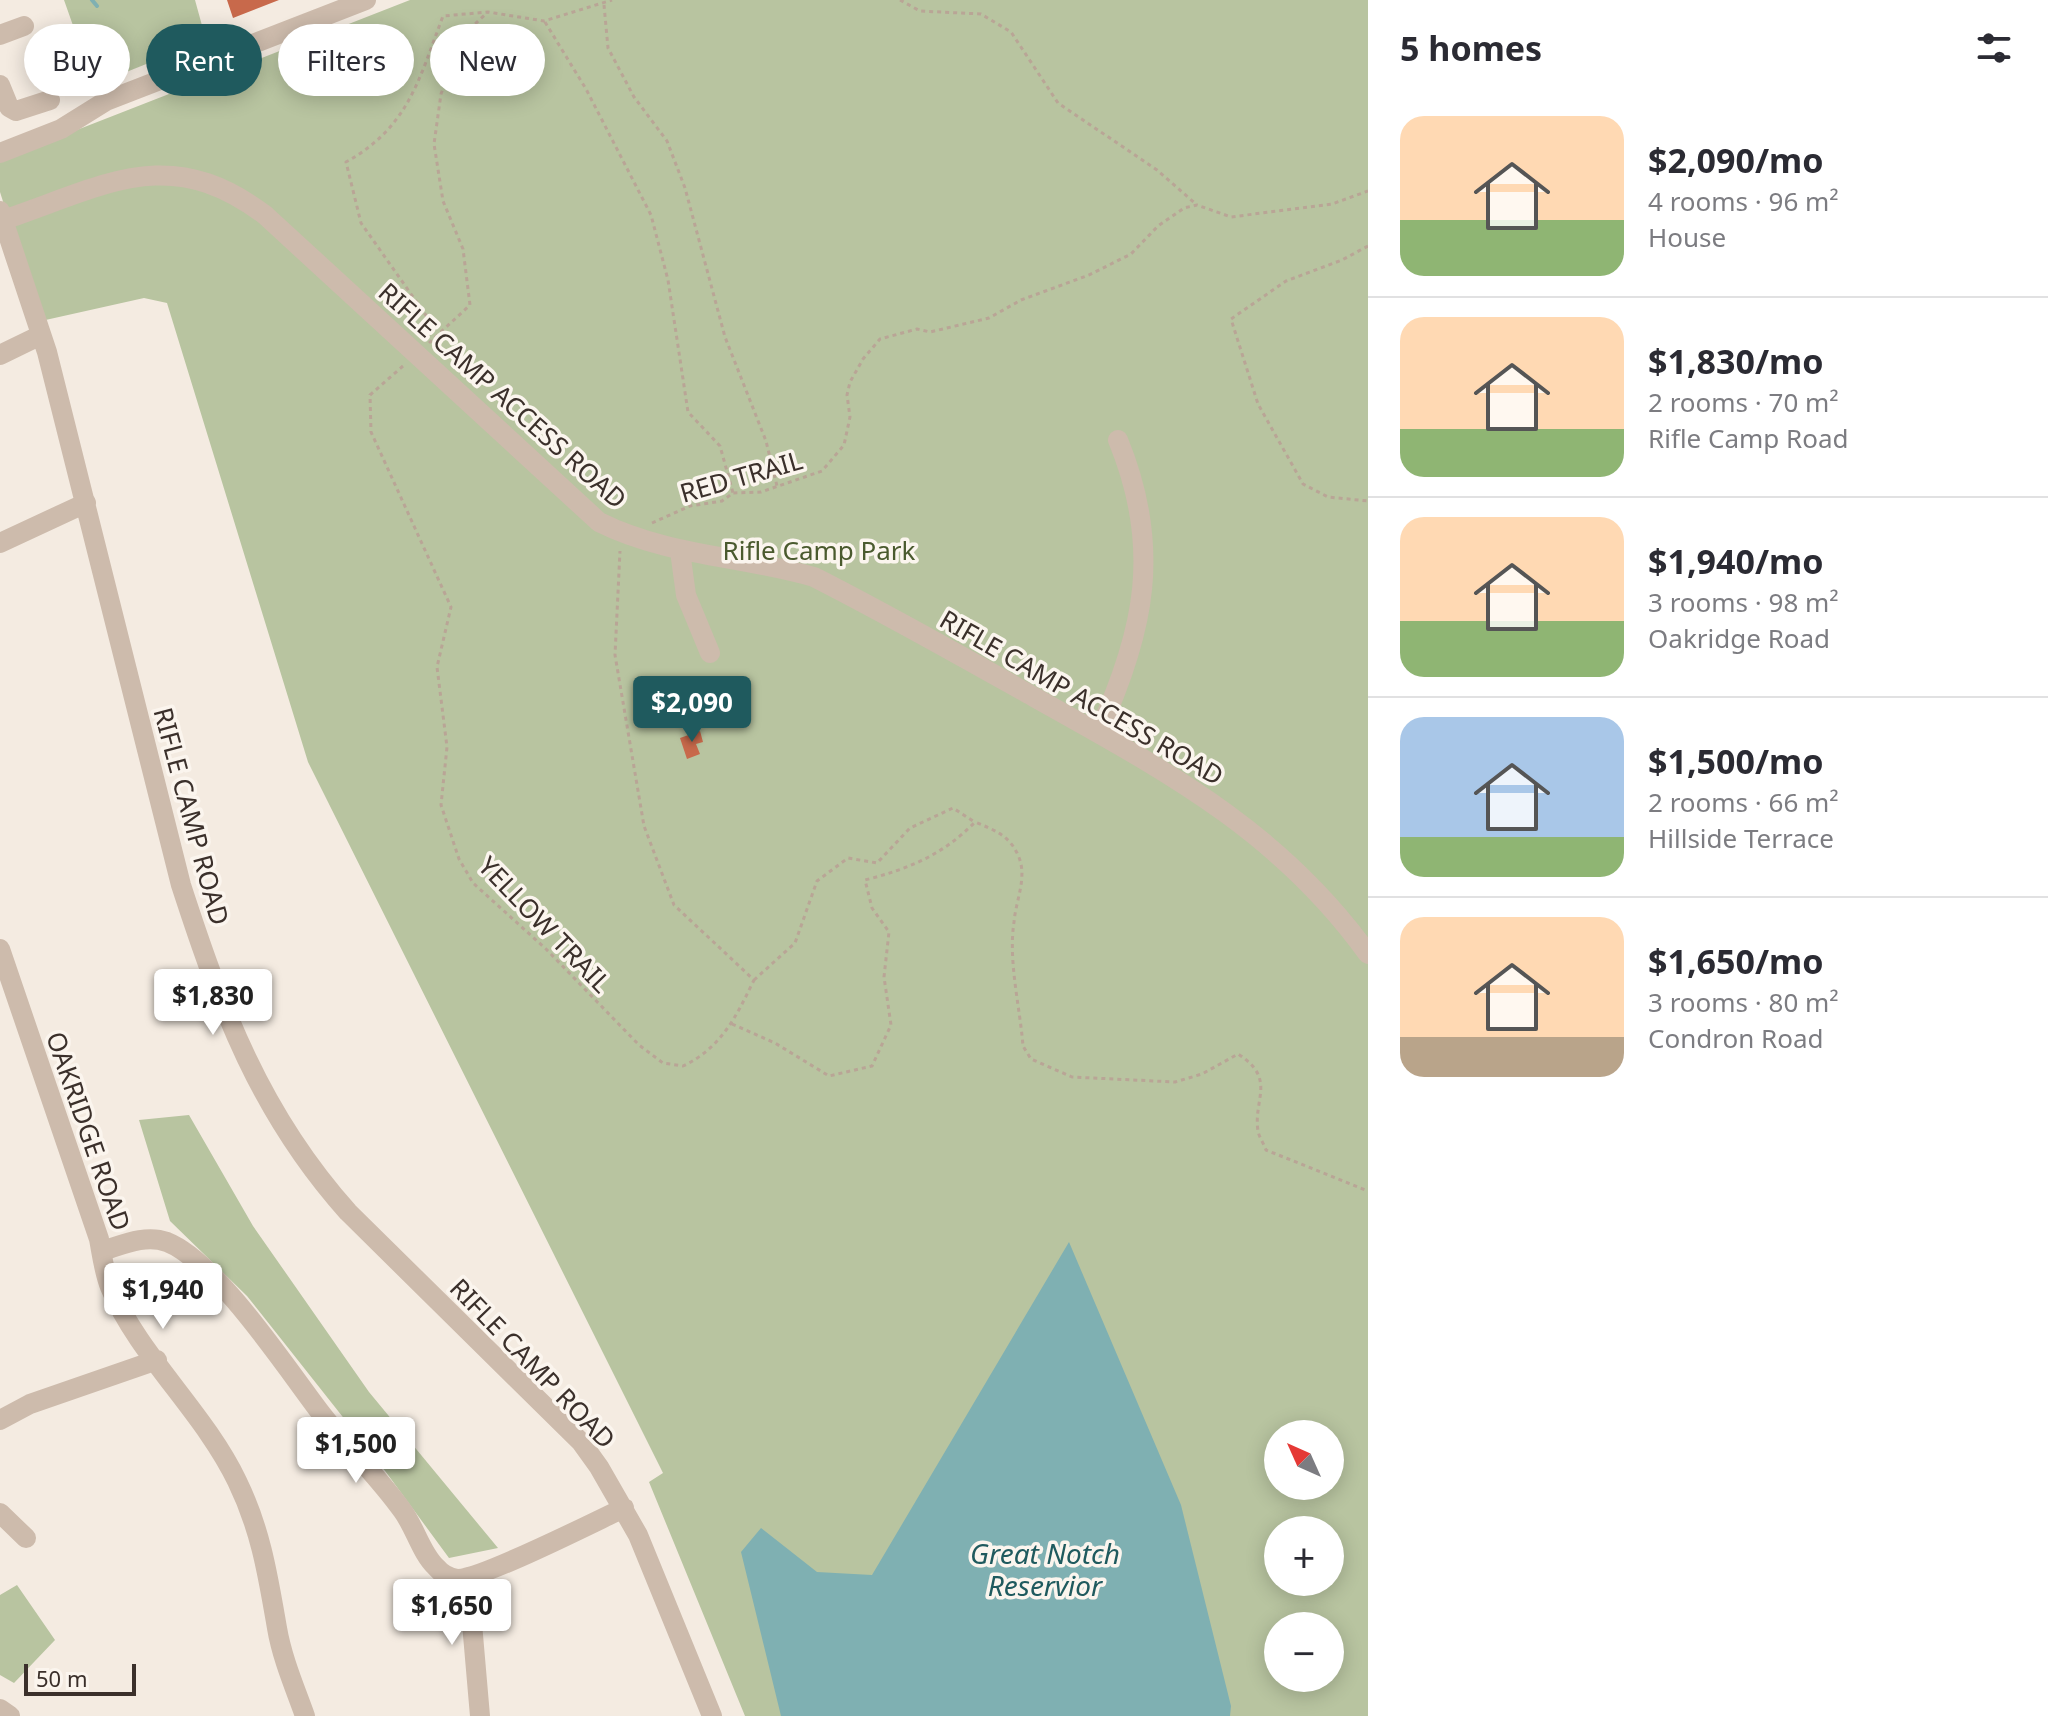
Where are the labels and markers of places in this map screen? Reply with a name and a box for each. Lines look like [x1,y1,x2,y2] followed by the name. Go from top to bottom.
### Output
[627,676,757,744] pin: $2,090
[148,969,278,1037] pin: $1,830
[98,1263,228,1331] pin: $1,940
[291,1417,421,1485] pin: $1,500
[387,1579,517,1647] pin: $1,650

